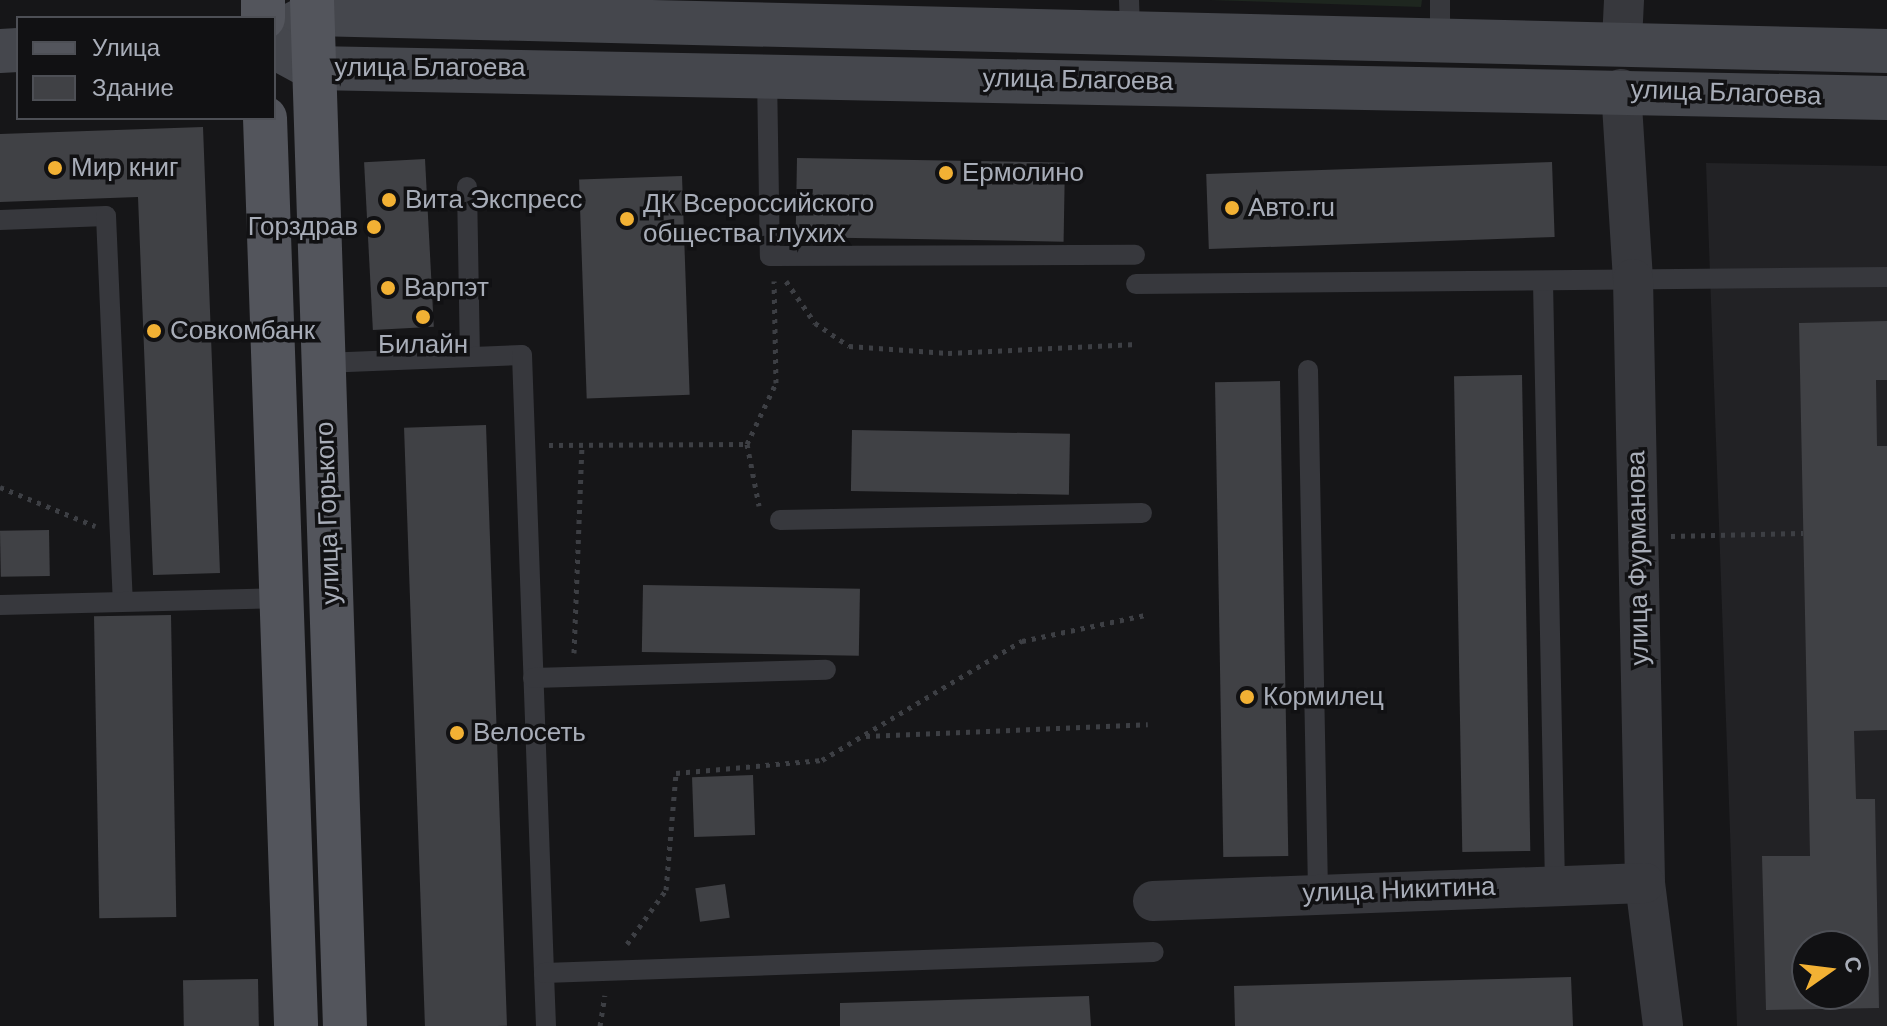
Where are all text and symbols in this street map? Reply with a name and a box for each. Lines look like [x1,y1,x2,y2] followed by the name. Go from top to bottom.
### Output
[16,16,276,120] legend
[92,34,160,61] text: Улица
[335,52,525,84] street label: улица Благоева
[982,63,1174,97] street label: улица Благоева
[92,74,174,101] text: Здание
[1630,74,1822,112] street label: улица Благоева
[71,152,179,184] place label: Мир книг
[962,157,1084,189] place label: Ермолино
[46,159,64,177] marker: Мир книг
[937,164,955,182] marker: Ермолино
[405,184,583,216] place label: Вита Экспресс
[643,188,874,250] place label: ДК Всероссийского общества глухих
[380,191,398,209] marker: Вита Экспресс
[1248,192,1335,224] place label: Авто.ru
[1223,199,1241,217] marker: Авто.ru
[618,210,636,228] marker: ДК Всероссийского общества глухих
[248,211,358,243] place label: Горздрав
[365,218,383,236] marker: Горздрав
[404,272,489,304] place label: Варпэт
[379,279,397,297] marker: Варпэт
[414,308,432,326] marker: Билайн
[170,315,315,347] place label: Совкомбанк
[145,322,163,340] marker: Совкомбанк
[378,329,468,361] place label: Билайн
[309,421,347,605] street label: улица Горького
[1621,450,1655,666] street label: улица Фурманова
[1263,681,1384,713] place label: Кормилец
[1238,688,1256,706] marker: Кормилец
[473,717,586,749] place label: Велосеть
[448,724,466,742] marker: Велосеть
[1302,871,1496,909] street label: улица Никитина
[1791,930,1871,1010] north arrow
[1839,954,1867,975] text: С

